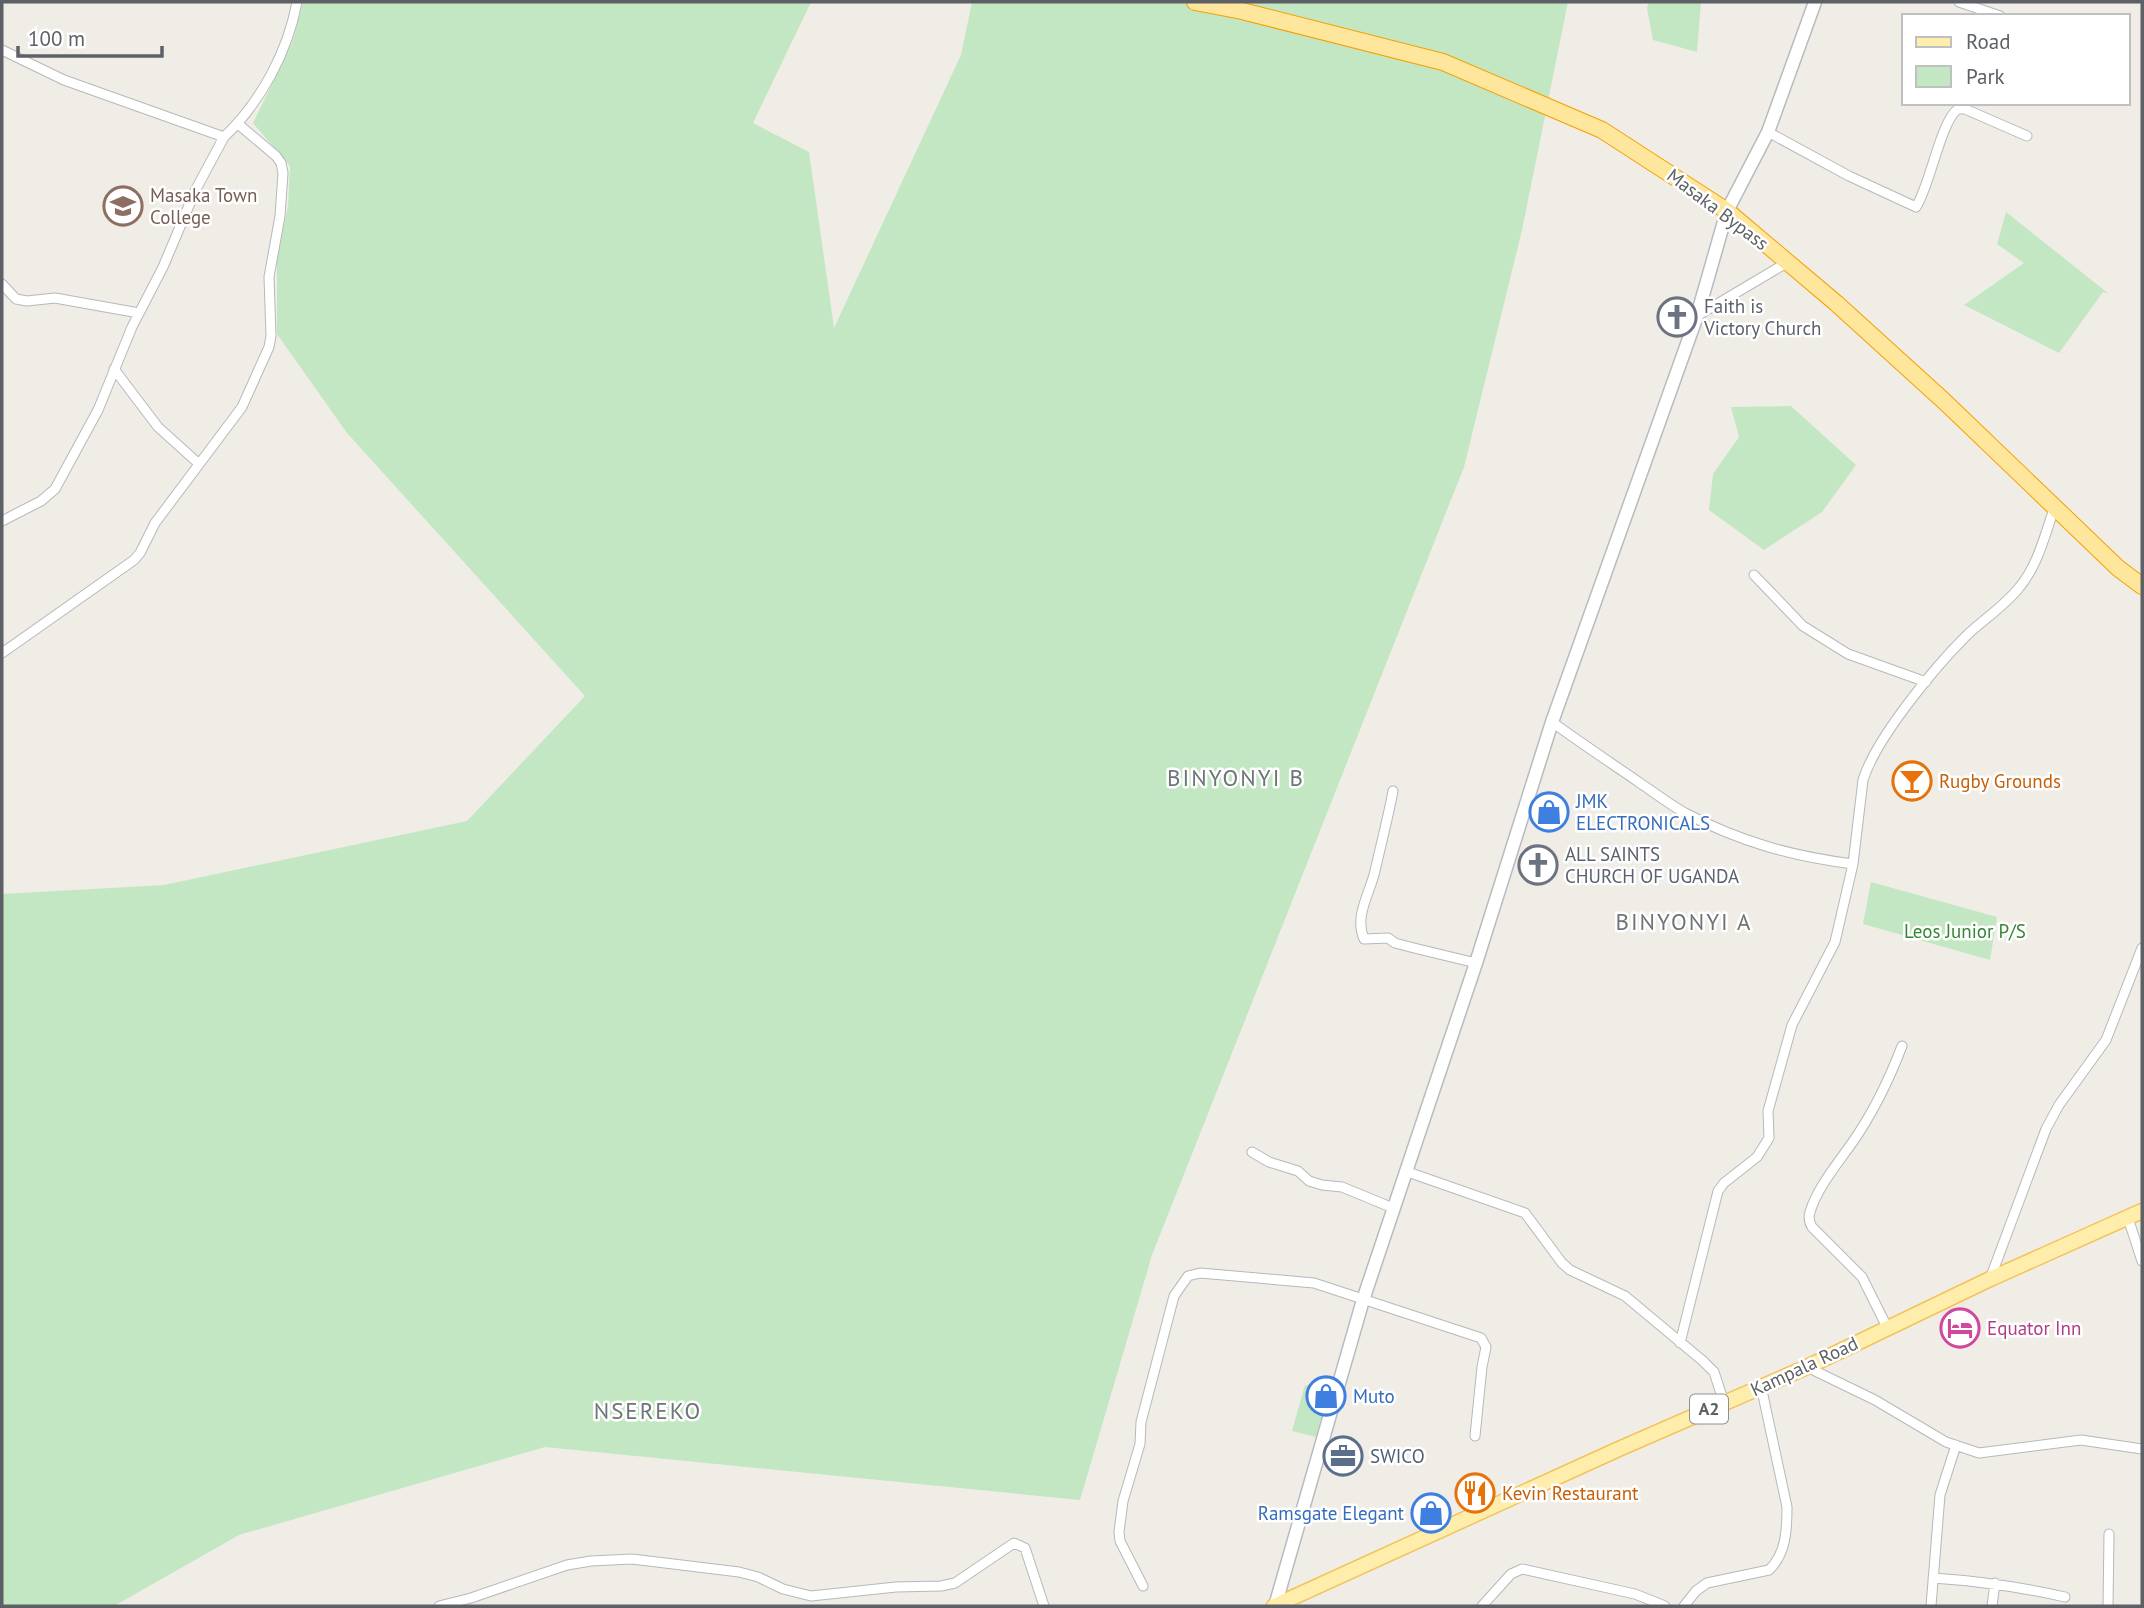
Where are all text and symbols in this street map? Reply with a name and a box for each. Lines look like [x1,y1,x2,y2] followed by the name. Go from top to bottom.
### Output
[18,14,161,58] scale bar
[1902,14,2130,105] legend
[28,25,85,52] text: 100 m
[1966,28,2010,55] text: Road
[1966,63,2005,90] text: Park
[1662,163,1774,255] street label: Masaka Bypass
[150,183,257,229] place label: Masaka Town College
[102,185,144,227] school or university icon: Masaka Town College
[1703,294,1821,340] place label: Faith is Victory Church
[1656,296,1698,338] church icon: Faith is Victory Church
[1891,760,1933,802] bar icon: Rugby Grounds
[1167,763,1305,792] district label: BINYONYI B
[1939,769,2061,793] place label: Rugby Grounds
[1575,789,1710,835] place label: JMK ELECTRONICALS
[1528,791,1570,833] shop icon: JMK ELECTRONICALS
[1565,842,1739,888] place label: ALL SAINTS CHURCH OF UGANDA
[1517,844,1559,886] church icon: ALL SAINTS CHURCH OF UGANDA
[1615,907,1753,936] district label: BINYONYI A
[1904,919,2026,943] park label: Leos Junior P/S
[1939,1307,1981,1349] hotel icon: Equator Inn
[1987,1316,2081,1340] place label: Equator Inn
[1746,1331,1862,1401] street label: Kampala Road
[1305,1375,1347,1417] shop icon: Muto
[1353,1384,1395,1408] place label: Muto
[1690,1394,1728,1424] road number: A2
[594,1396,702,1425] district label: NSEREKO
[1322,1435,1364,1477] office icon: SWICO
[1370,1444,1425,1468] place label: SWICO
[1454,1472,1496,1514] restaurant icon: Kevin Restaurant
[1502,1481,1639,1505] place label: Kevin Restaurant
[1410,1492,1452,1534] shop icon: Ramsgate Elegant
[1258,1501,1405,1525] place label: Ramsgate Elegant

